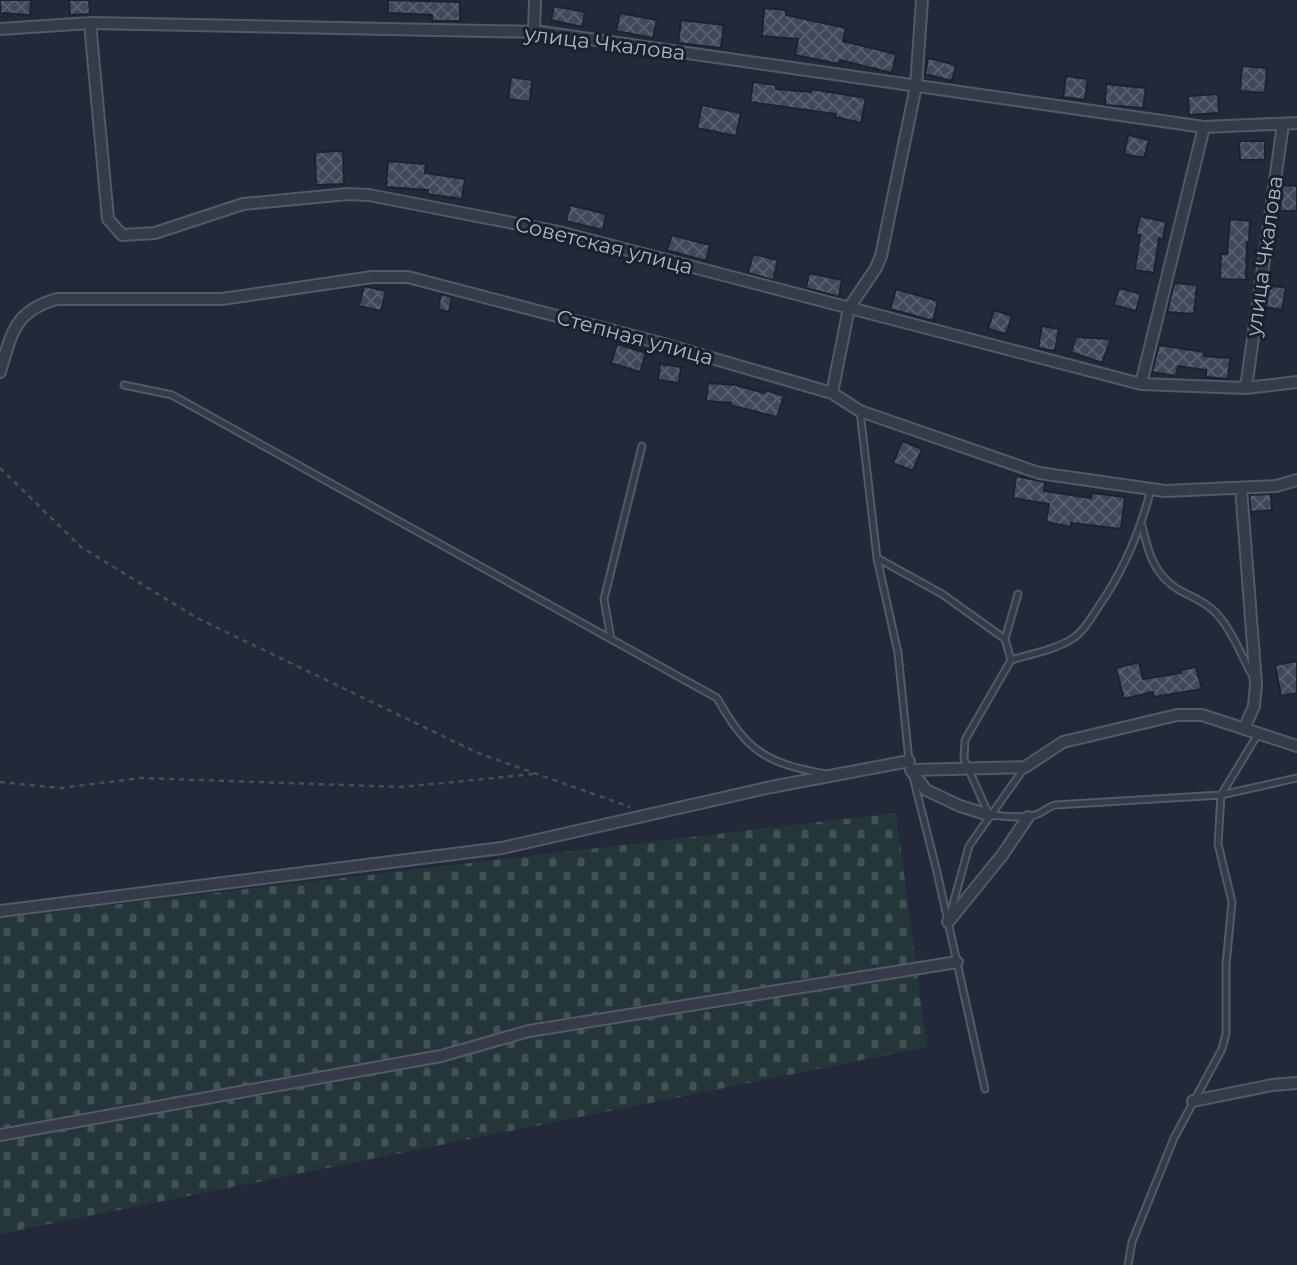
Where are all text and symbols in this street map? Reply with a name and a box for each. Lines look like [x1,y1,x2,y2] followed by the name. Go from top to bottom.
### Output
[522,21,687,65] street label: улица Чкалова
[1240,174,1288,339] street label: улица Чкалова
[512,211,696,279] street label: Советская улица
[554,304,716,370] street label: Степная улица

